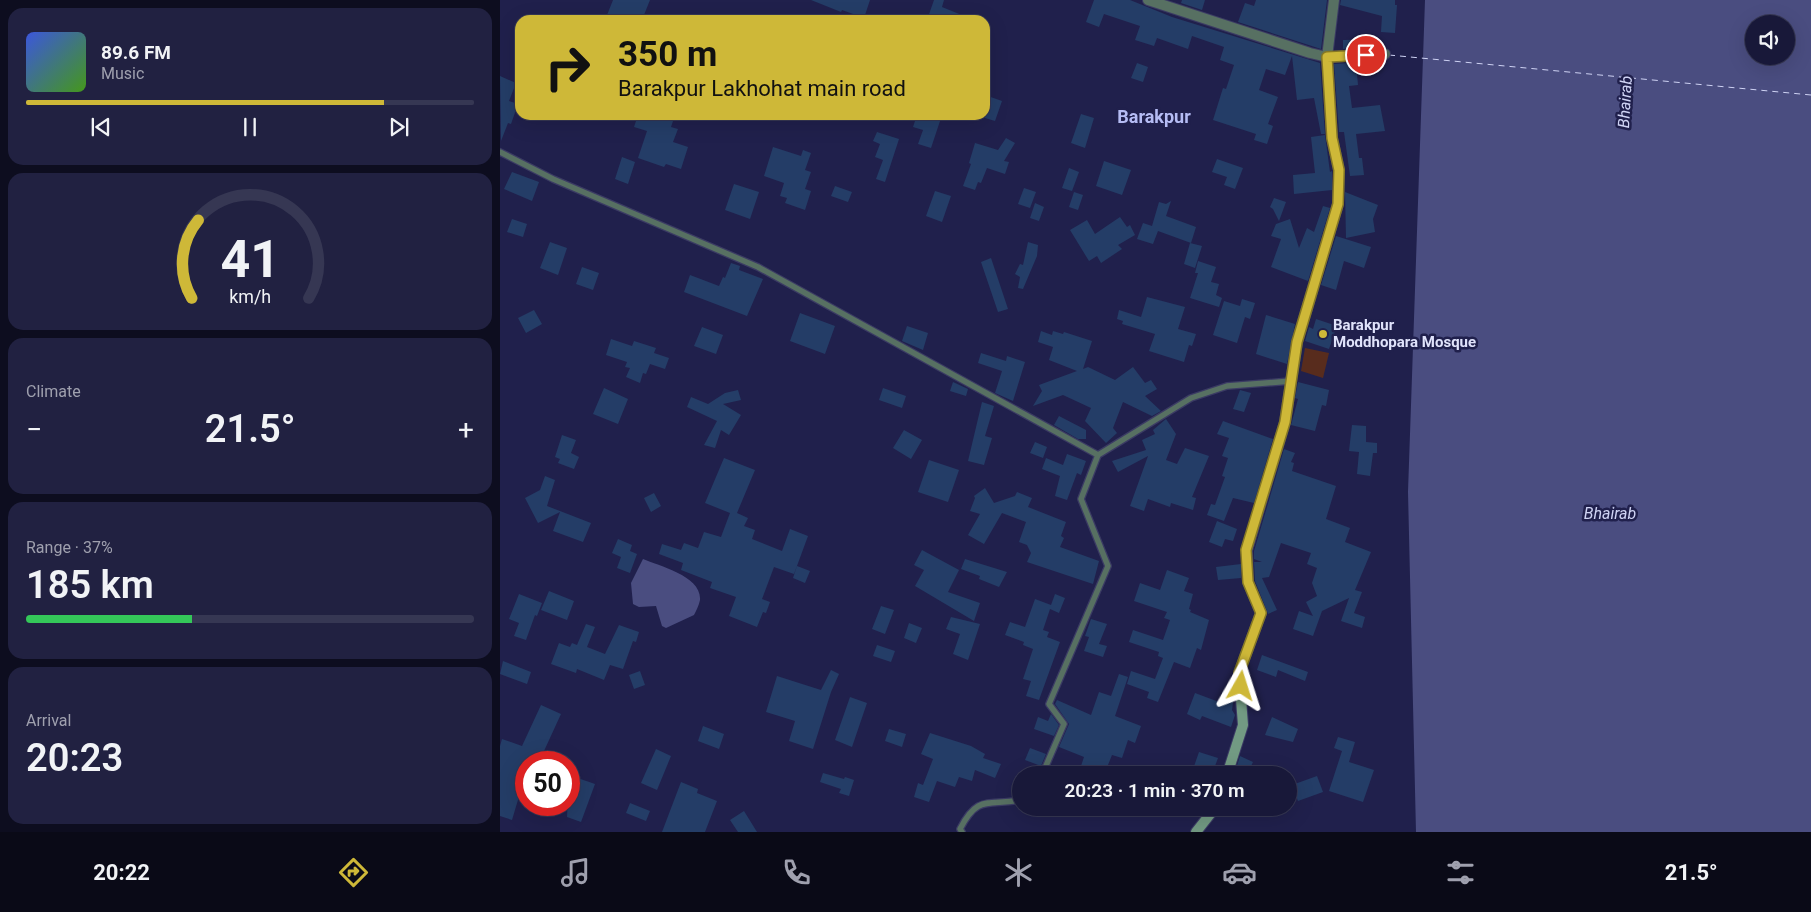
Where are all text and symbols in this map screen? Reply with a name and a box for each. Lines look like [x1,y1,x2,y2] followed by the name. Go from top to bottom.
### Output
[1745,15,1795,65] map controls
[1745,15,1795,65] button: sound
[618,34,717,75] text: 350 m
[1345,34,1387,76] pin
[535,35,600,100] icon: right
[101,41,171,64] text: 89.6 FM
[1352,41,1380,69] icon: arrive
[101,64,144,83] text: Music
[1614,75,1636,129] water label: Bhairab
[618,76,906,101] text: Barakpur Lakhohat main road
[1117,106,1191,127] district label: Barakpur
[87,113,115,141] icon: previous
[236,113,264,141] icon: pause
[385,113,413,141] icon: next
[220,229,280,290] text: 41
[229,286,271,307] text: km/h
[1333,316,1476,351] place label: Barakpur Moddhopara Mosque
[1317,328,1329,340] marker: Barakpur Moddhopara Mosque
[26,382,81,401] text: Climate
[205,407,295,451] text: 21.5°
[26,413,42,446] text: −
[458,413,474,446] text: +
[1584,504,1637,523] water label: Bhairab
[26,538,113,557] text: Range · 37%
[26,563,154,607] text: 185 km
[1214,659,1266,711] position arrow
[26,711,71,730] text: Arrival
[26,736,123,780] text: 20:23
[515,751,580,816] speed limit sign: 50
[1064,779,1245,802] text: 20:23 · 1 min · 370 m
[336,855,371,890] icon: directions
[558,855,593,890] icon: music
[779,855,814,890] icon: phone
[1001,855,1036,890] icon: climate
[1222,855,1257,890] icon: car
[1443,855,1478,890] icon: filters
[93,860,150,885] text: 20:22
[1665,860,1718,885] text: 21.5°

